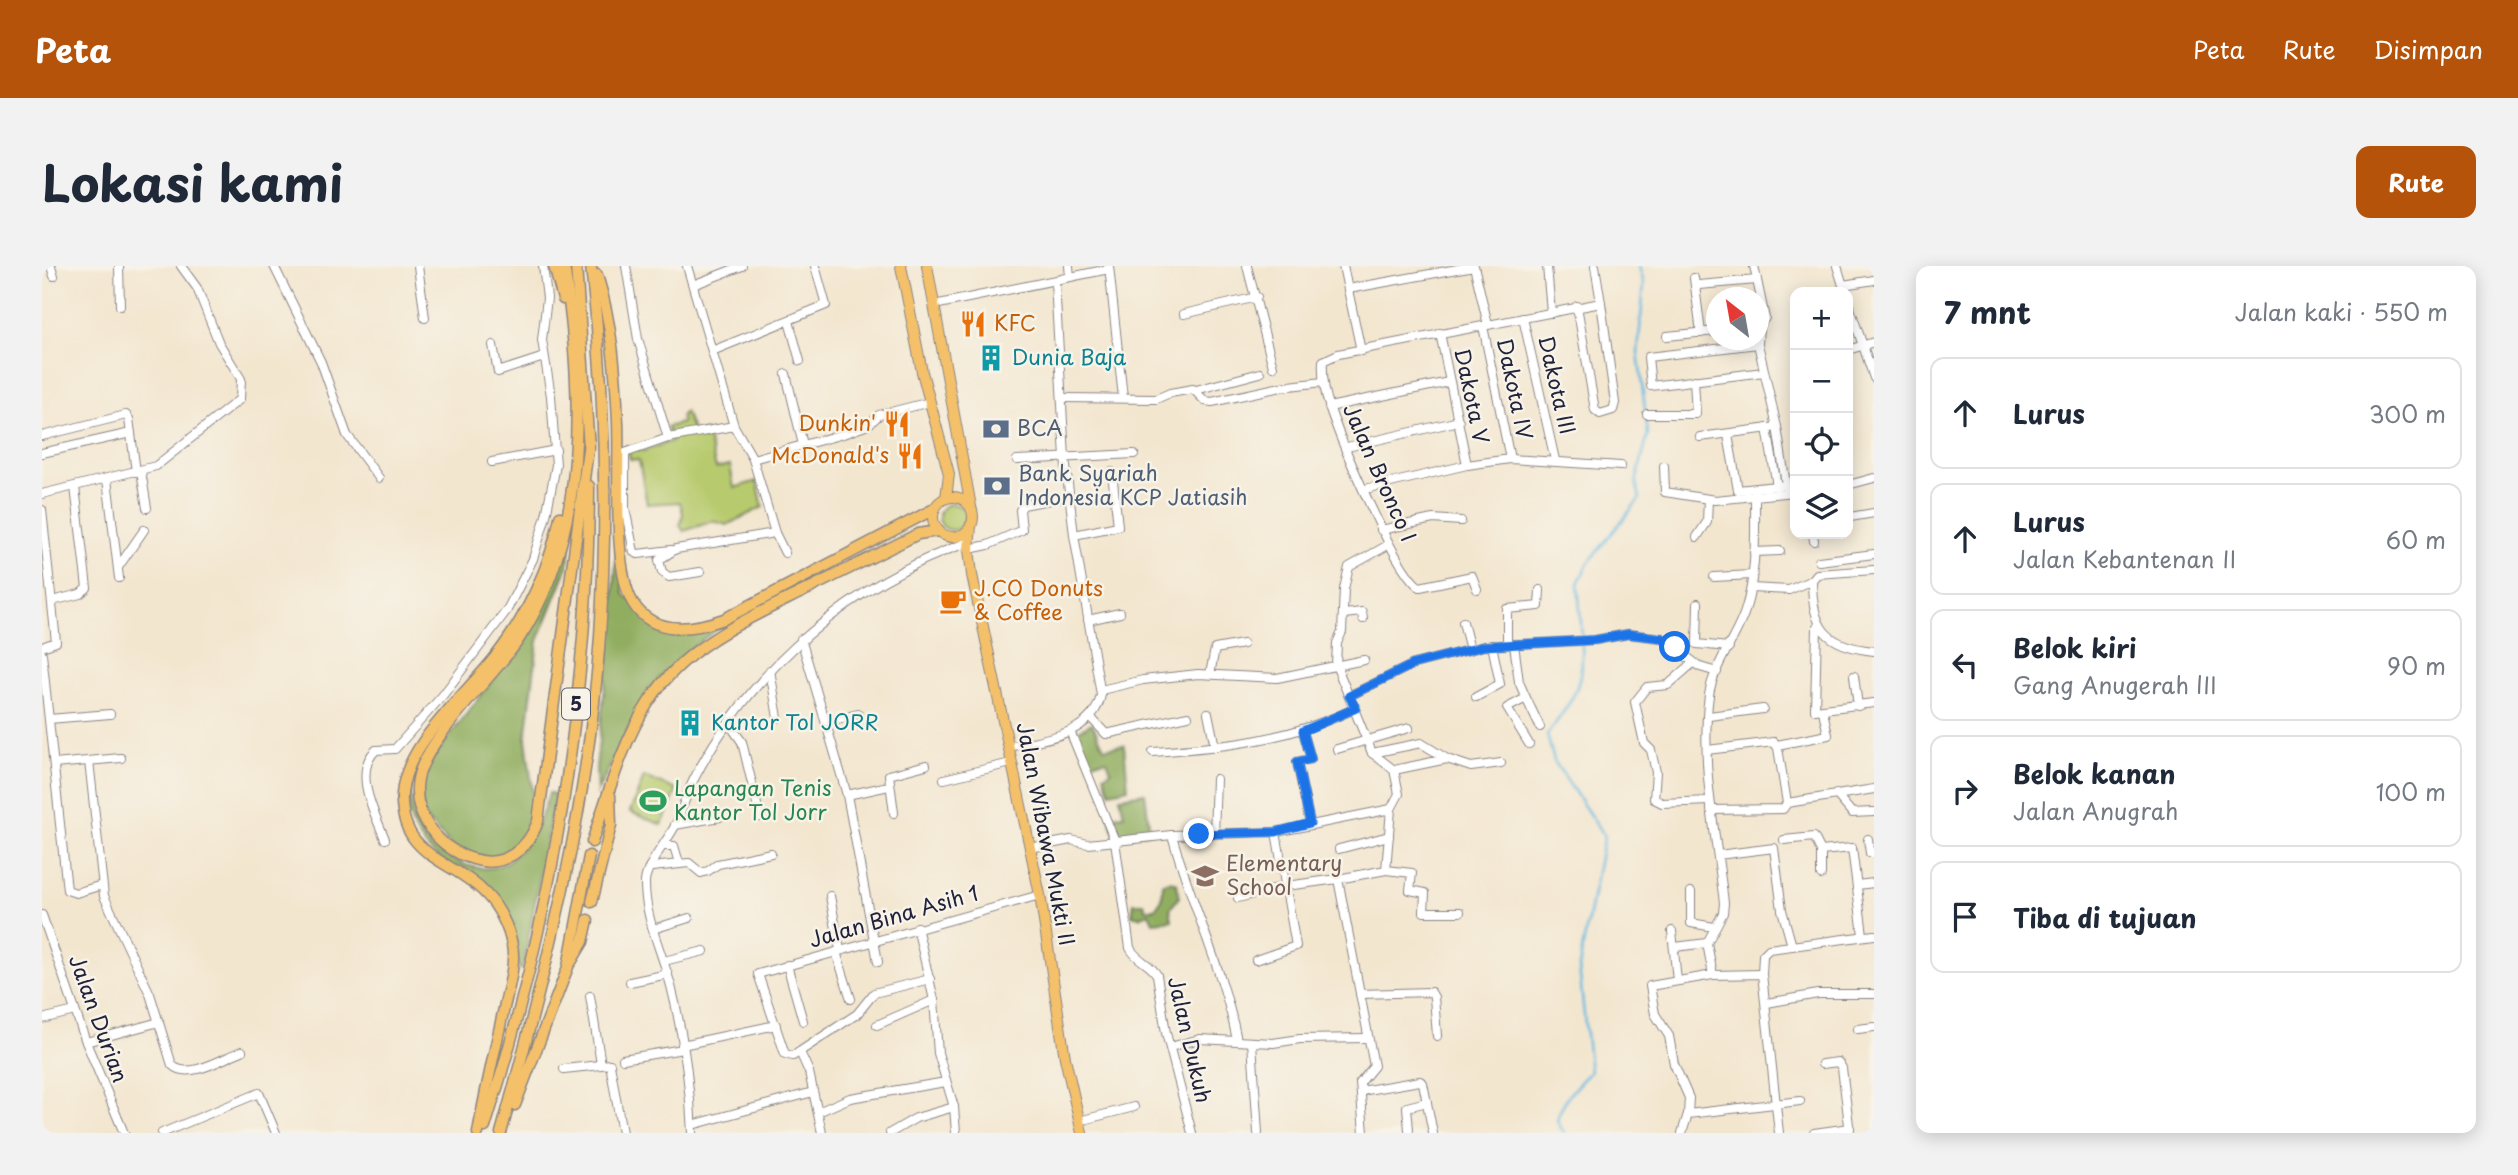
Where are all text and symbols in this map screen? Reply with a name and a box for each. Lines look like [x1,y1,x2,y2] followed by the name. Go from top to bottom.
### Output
[35,24,111,74] text: Peta
[2193,31,2245,67] text: Peta
[2283,31,2335,67] text: Rute
[2373,31,2483,67] text: Disimpan
[42,145,343,219] text: Lokasi kami
[2356,146,2476,218] button: Rute
[1706,287,1769,350] north arrow
[1790,287,1853,539] map controls
[1790,287,1853,350] button: +
[1944,289,2031,334] text: 7 mnt
[2235,294,2448,329] text: Jalan kaki · 550 m
[994,306,1036,338] place label: KFC
[958,309,988,339] restaurant icon: KFC
[1531,332,1585,437] street label: Dakota III
[1490,335,1542,442] street label: Dakota IV
[1012,340,1127,372] place label: Dunia Baja
[976,343,1006,373] building icon: Dunia Baja
[1447,345,1499,446] street label: Dakota V
[1790,350,1853,413] button: −
[1946,394,1984,432] icon: ahead
[2013,394,2085,433] text: Lurus
[2369,396,2446,431] text: 300 m
[1336,398,1426,546] street label: Jalan Bronco I
[799,406,876,438] place label: Dunkin'
[882,409,912,439] restaurant icon: Dunkin'
[1017,411,1063,443] place label: BCA
[1790,413,1853,476] button: locate
[981,414,1011,444] bank icon: BCA
[771,438,889,470] place label: McDonald's
[895,441,925,471] restaurant icon: McDonald's
[1018,456,1248,512] place label: Bank Syariah Indonesia KCP Jatiasih
[982,471,1012,501] bank icon: Bank Syariah Indonesia KCP Jatiasih
[1790,476,1853,539] button: layers
[2013,502,2085,541] text: Lurus
[1946,520,1984,558] icon: ahead
[2386,522,2446,557] text: 60 m
[2013,541,2236,576] text: Jalan Kebantenan II
[974,571,1103,627] place label: J.CO Donuts & Coffee
[938,586,968,616] cafe icon: J.CO Donuts & Coffee
[2013,628,2136,667] text: Belok kiri
[1659,631,1690,662] route start
[1946,646,1984,684] icon: left
[2387,648,2446,683] text: 90 m
[2013,667,2217,702] text: Gang Anugerah III
[562,688,590,719] road number: 5
[711,705,879,737] place label: Kantor Tol JORR
[675,708,705,738] building icon: Kantor Tol JORR
[1010,719,1084,948] street label: Jalan Wibawa Mukti II
[2013,754,2175,793] text: Belok kanan
[674,771,831,827] place label: Lapangan Tenis Kantor Tol Jorr
[1946,772,1984,810] icon: right
[2376,774,2446,809] text: 100 m
[638,786,668,816] sports icon: Lapangan Tenis Kantor Tol Jorr
[2013,793,2179,828] text: Jalan Anugrah
[1183,818,1214,849] route end
[1226,846,1342,902] place label: Elementary School
[1190,861,1220,891] school or university icon: Elementary School
[805,876,982,955] street label: Jalan Bina Asih 1
[1946,898,1984,936] icon: arrive
[2013,898,2197,937] text: Tiba di tujuan
[62,950,138,1087] street label: Jalan Durian
[1161,973,1221,1106] street label: Jalan Dukuh

